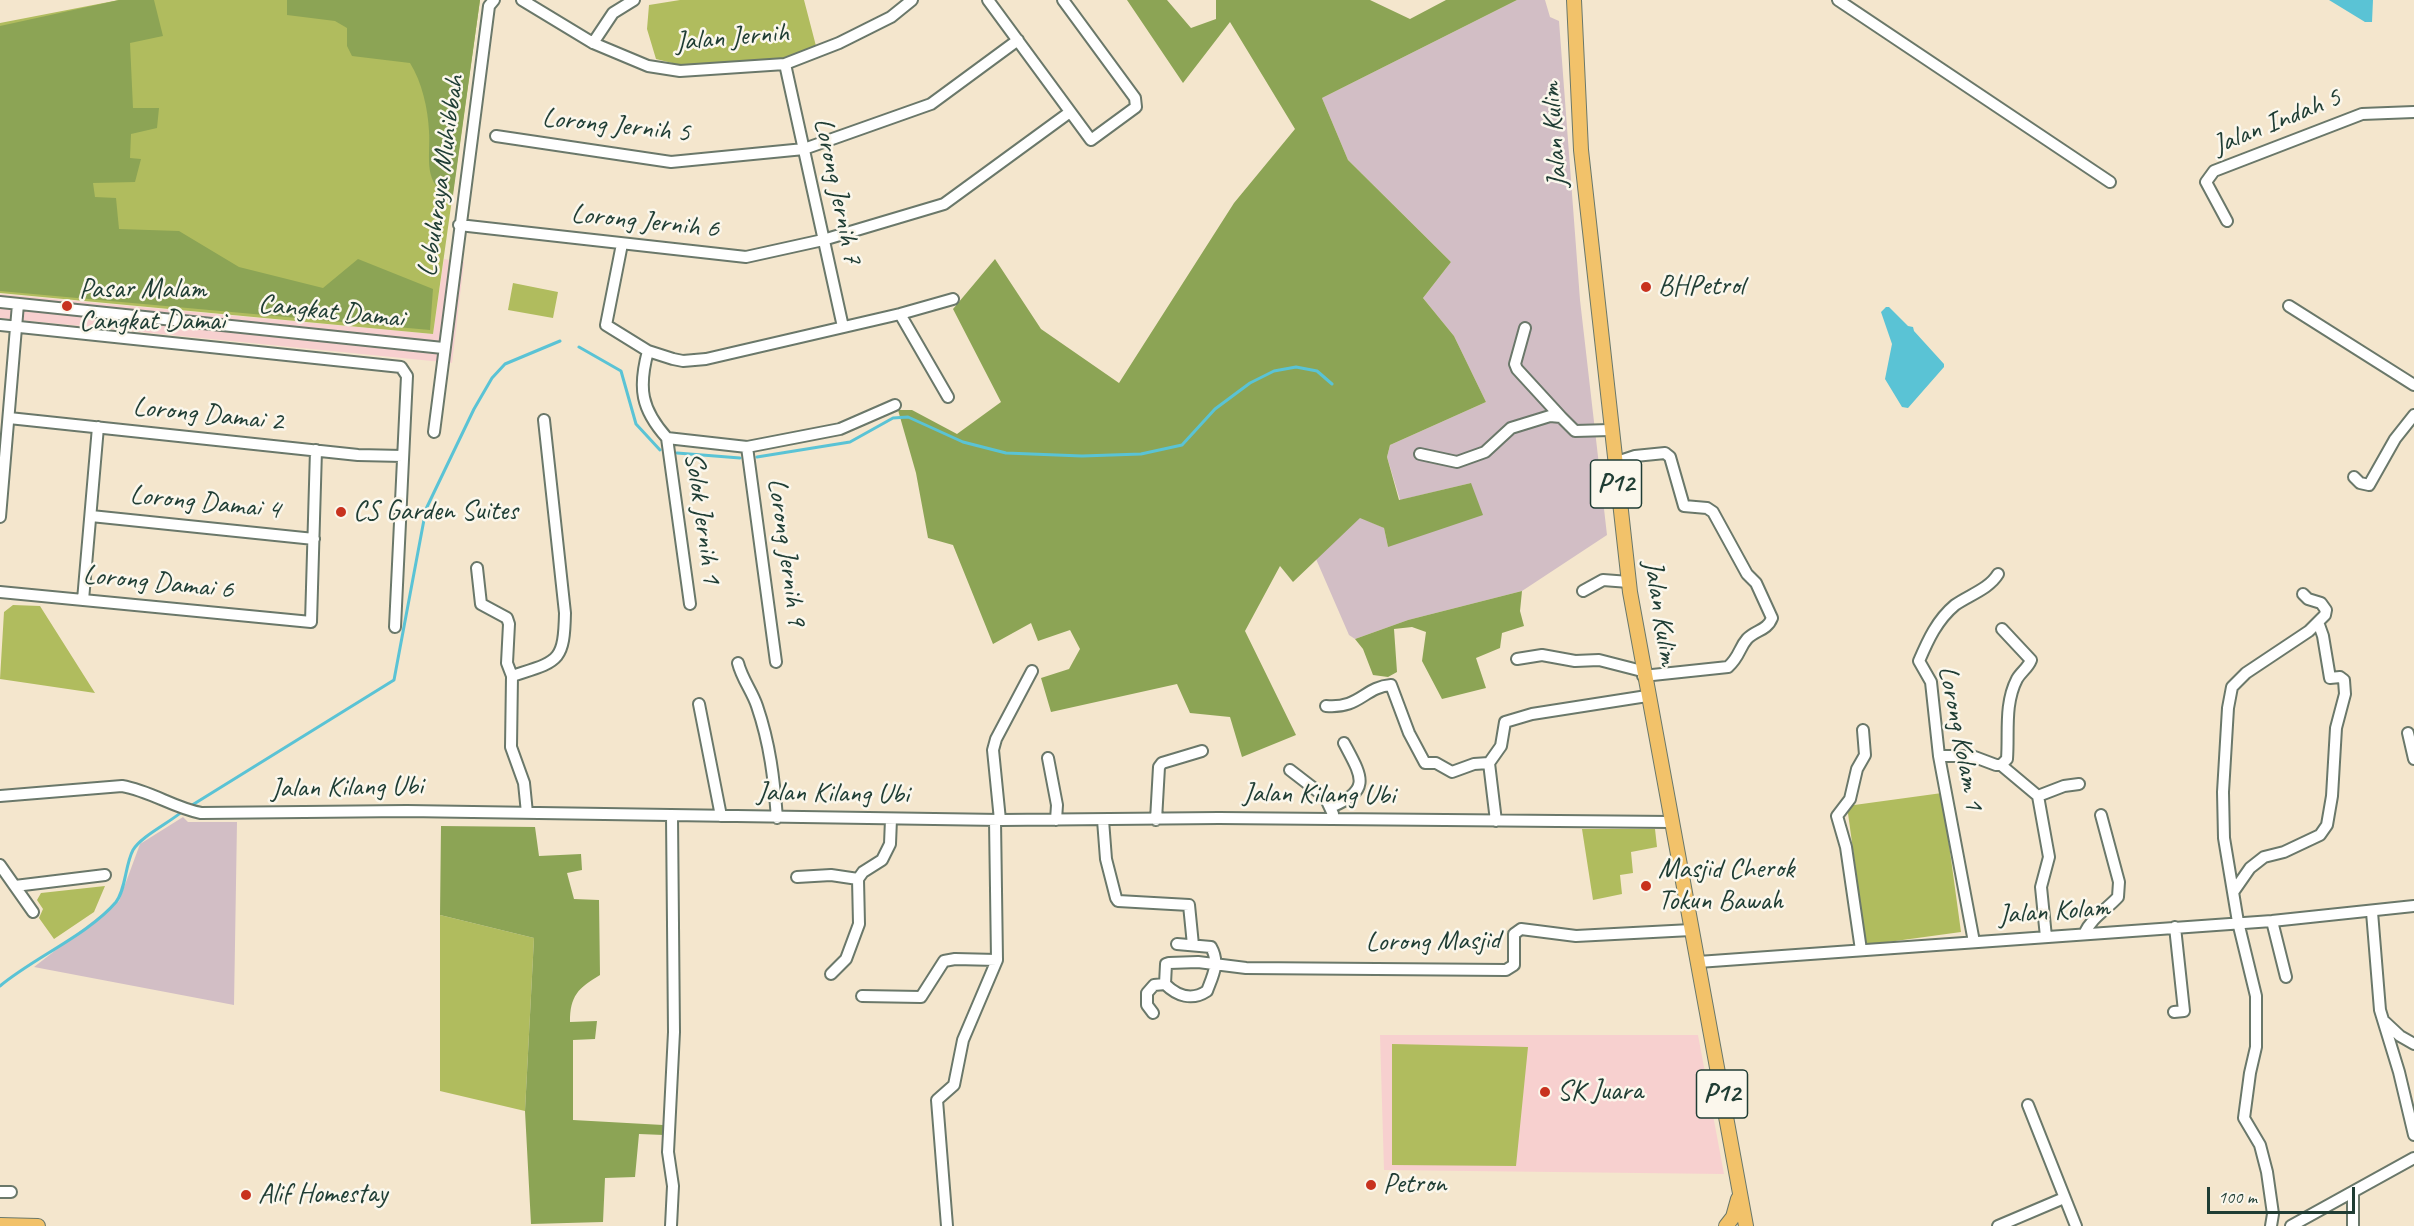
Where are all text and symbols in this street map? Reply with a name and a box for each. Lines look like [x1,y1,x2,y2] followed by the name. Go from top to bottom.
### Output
[674,16,790,60] street label: Jalan Jernih
[411,73,473,279] street label: Lebuhraya Muhibbah
[1535,81,1575,189] street label: Jalan Kulim
[2208,81,2346,163] street label: Jalan Indah 5
[540,102,692,150] street label: Lorong Jernih 5
[805,115,869,267] street label: Lorong Jernih 7
[569,198,721,246] street label: Lorong Jernih 6
[1658,270,1744,304] place label: BHPetrol
[79,273,225,339] place label: Pasar Malam Cangkat Damai
[1639,280,1653,294] marker: BHPetrol
[257,288,405,336] street label: Cangkat Damai
[60,299,74,313] marker: Pasar Malam Cangkat Damai
[131,390,285,440] street label: Lorong Damai 2
[676,450,728,586] street label: Solok Jernih 1
[1590,460,1642,508] road number: P12
[759,476,813,628] street label: Lorong Jernih 9
[128,478,282,528] street label: Lorong Damai 4
[353,495,518,529] place label: CS Garden Suites
[334,505,348,519] marker: CS Garden Suites
[81,558,235,608] street label: Lorong Damai 6
[1635,558,1685,668] street label: Jalan Kulim
[1930,663,1990,813] street label: Lorong Kolam 1
[271,770,423,806] street label: Jalan Kilang Ubi
[757,776,909,812] street label: Jalan Kilang Ubi
[1243,777,1395,813] street label: Jalan Kilang Ubi
[1658,853,1794,919] place label: Masjid Cherok Tokun Bawah
[1639,879,1653,893] marker: Masjid Cherok Tokun Bawah
[1997,891,2111,933] street label: Jalan Kolam
[1365,924,1501,960] street label: Lorong Masjid
[1696,1070,1748,1118] road number: P12
[1557,1075,1643,1109] place label: SK Juara
[1538,1085,1552,1099] marker: SK Juara
[1383,1168,1446,1202] place label: Petron
[2210,1175,2358,1213] scale bar
[258,1178,387,1212] place label: Alif Homestay
[1364,1178,1378,1192] marker: Petron
[2218,1186,2257,1208] text: 100 m
[239,1188,253,1202] marker: Alif Homestay

